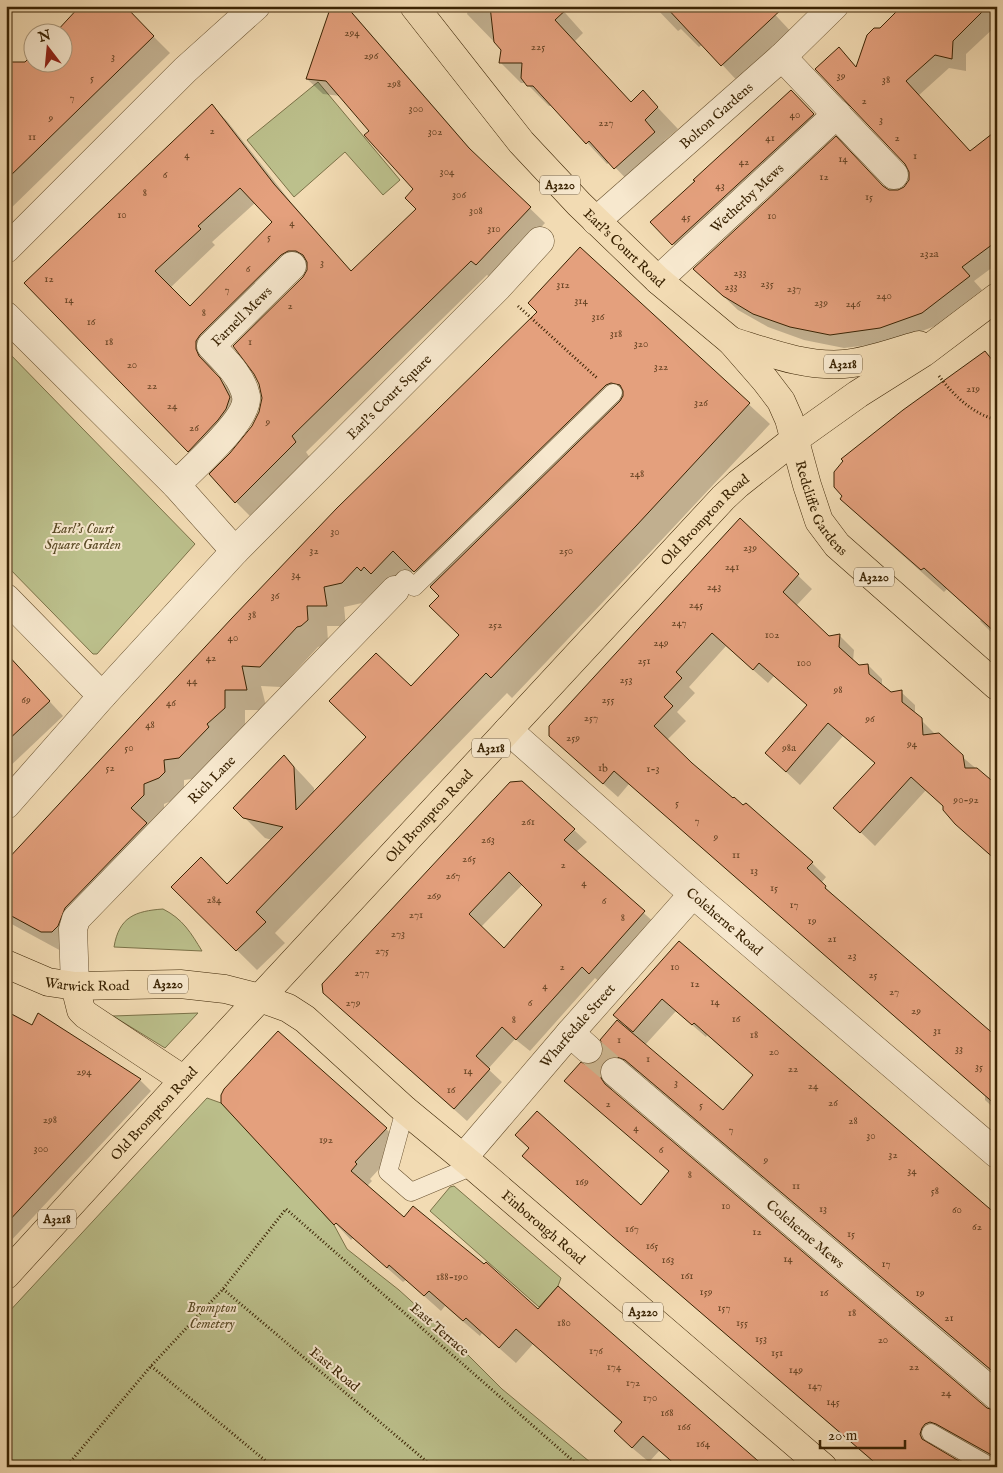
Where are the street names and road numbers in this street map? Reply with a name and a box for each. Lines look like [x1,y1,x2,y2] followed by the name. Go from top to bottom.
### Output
[676,79,757,153] street label: Bolton Gardens
[707,160,788,237] street label: Wetherby Mews
[540,176,580,194] road number: A3220
[579,205,668,292] street label: Earl's Court Road
[208,283,276,351] street label: Farnell Mews
[343,350,436,444] street label: Earl's Court Square
[824,354,862,374] road number: A3218
[791,459,851,560] street label: Redcliffe Gardens
[657,470,754,570] street label: Old Brompton Road
[854,568,894,586] road number: A3220
[472,738,510,758] road number: A3218
[185,752,240,808] street label: Rich Lane
[382,766,477,867] street label: Old Brompton Road
[682,884,767,960] street label: Coleherne Road
[43,974,130,996] street label: Warwick Road
[148,974,188,994] road number: A3220
[536,980,620,1072] street label: Wharfedale Street
[107,1063,202,1165] street label: Old Brompton Road
[498,1187,589,1269] street label: Finborough Road
[762,1196,848,1273] street label: Coleherne Mews
[38,1210,76,1228] road number: A3218
[406,1299,473,1361] street label: East Terrace
[623,1302,663,1321] road number: A3220
[306,1344,364,1396] street label: East Road

